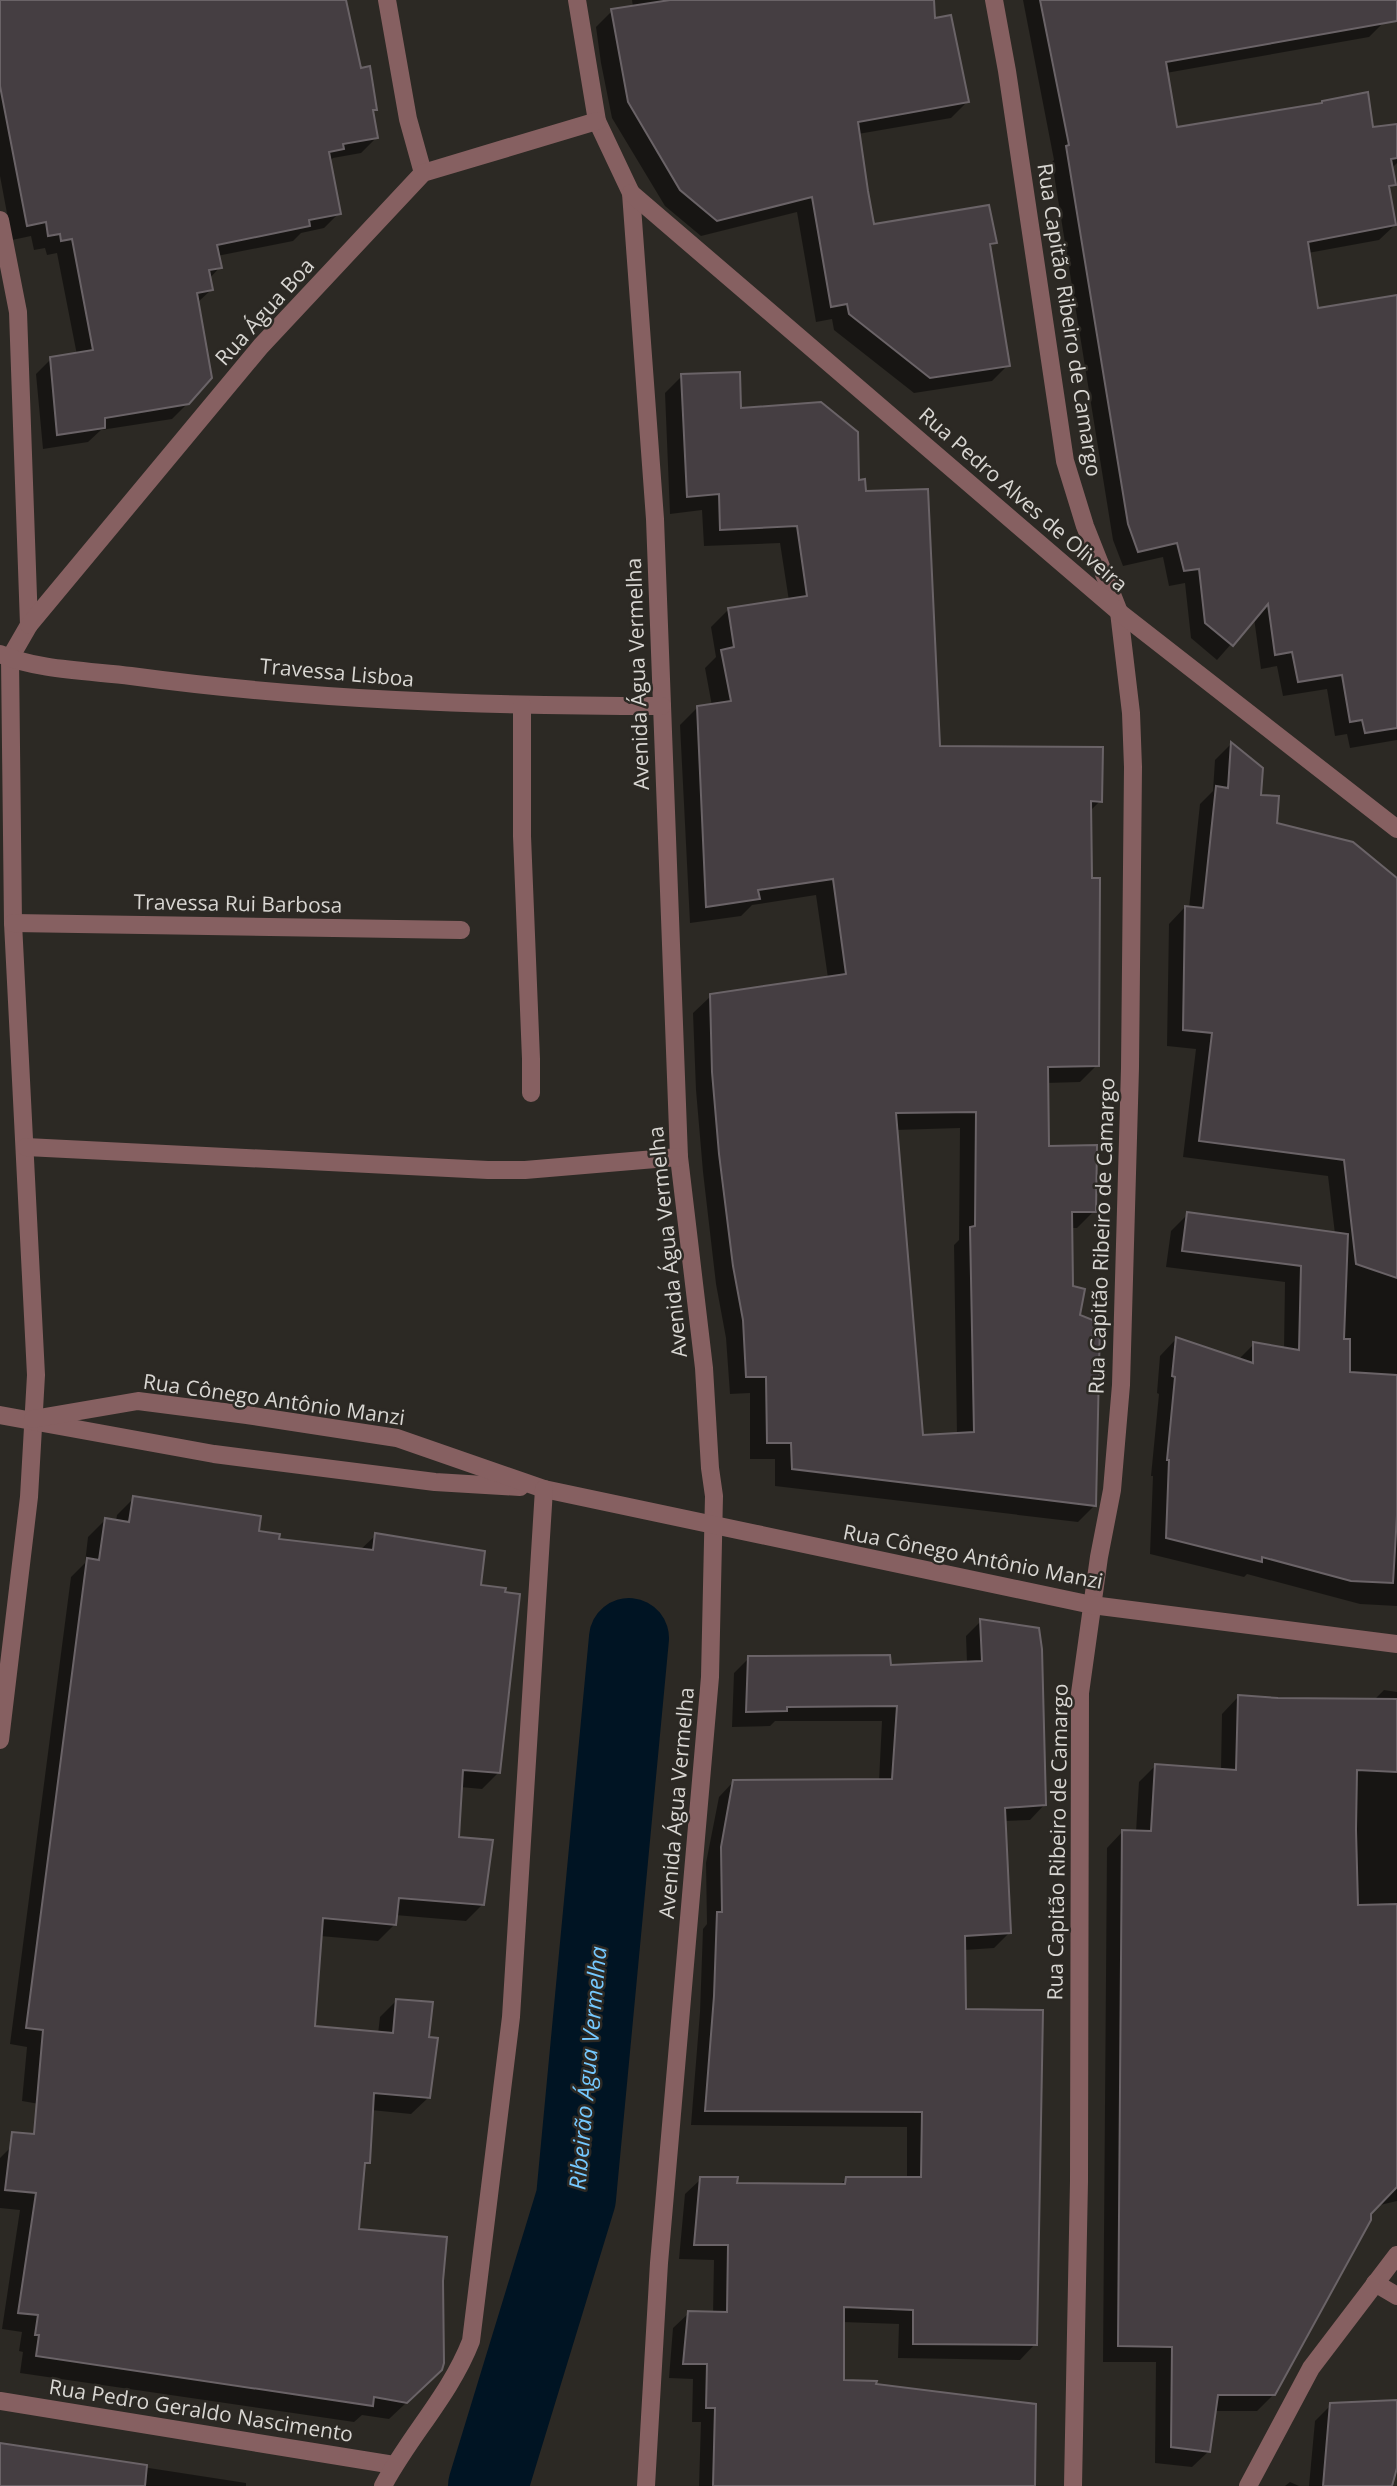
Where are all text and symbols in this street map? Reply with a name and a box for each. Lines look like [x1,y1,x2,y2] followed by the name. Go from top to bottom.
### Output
[1031,161,1109,479] street label: Rua Capitão Ribeiro de Camargo
[209,252,320,371] street label: Rua Água Boa
[913,401,1134,598] street label: Rua Pedro Alves de Oliveira
[619,557,655,791] street label: Avenida Água Vermelha
[259,651,415,693] street label: Travessa Lisboa
[133,887,343,919] street label: Travessa Rui Barbosa
[1081,1077,1121,1395] street label: Rua Capitão Ribeiro de Camargo
[641,1125,693,1359] street label: Avenida Água Vermelha
[141,1367,407,1431] street label: Rua Cônego Antônio Manzi
[841,1517,1105,1595] street label: Rua Cônego Antônio Manzi
[1040,1683,1074,2001] street label: Rua Capitão Ribeiro de Camargo
[652,1686,700,1920] street label: Avenida Água Vermelha
[560,1945,614,2191] water label: Ribeirão Água Vermelha
[47,2372,355,2448] street label: Rua Pedro Geraldo Nascimento

